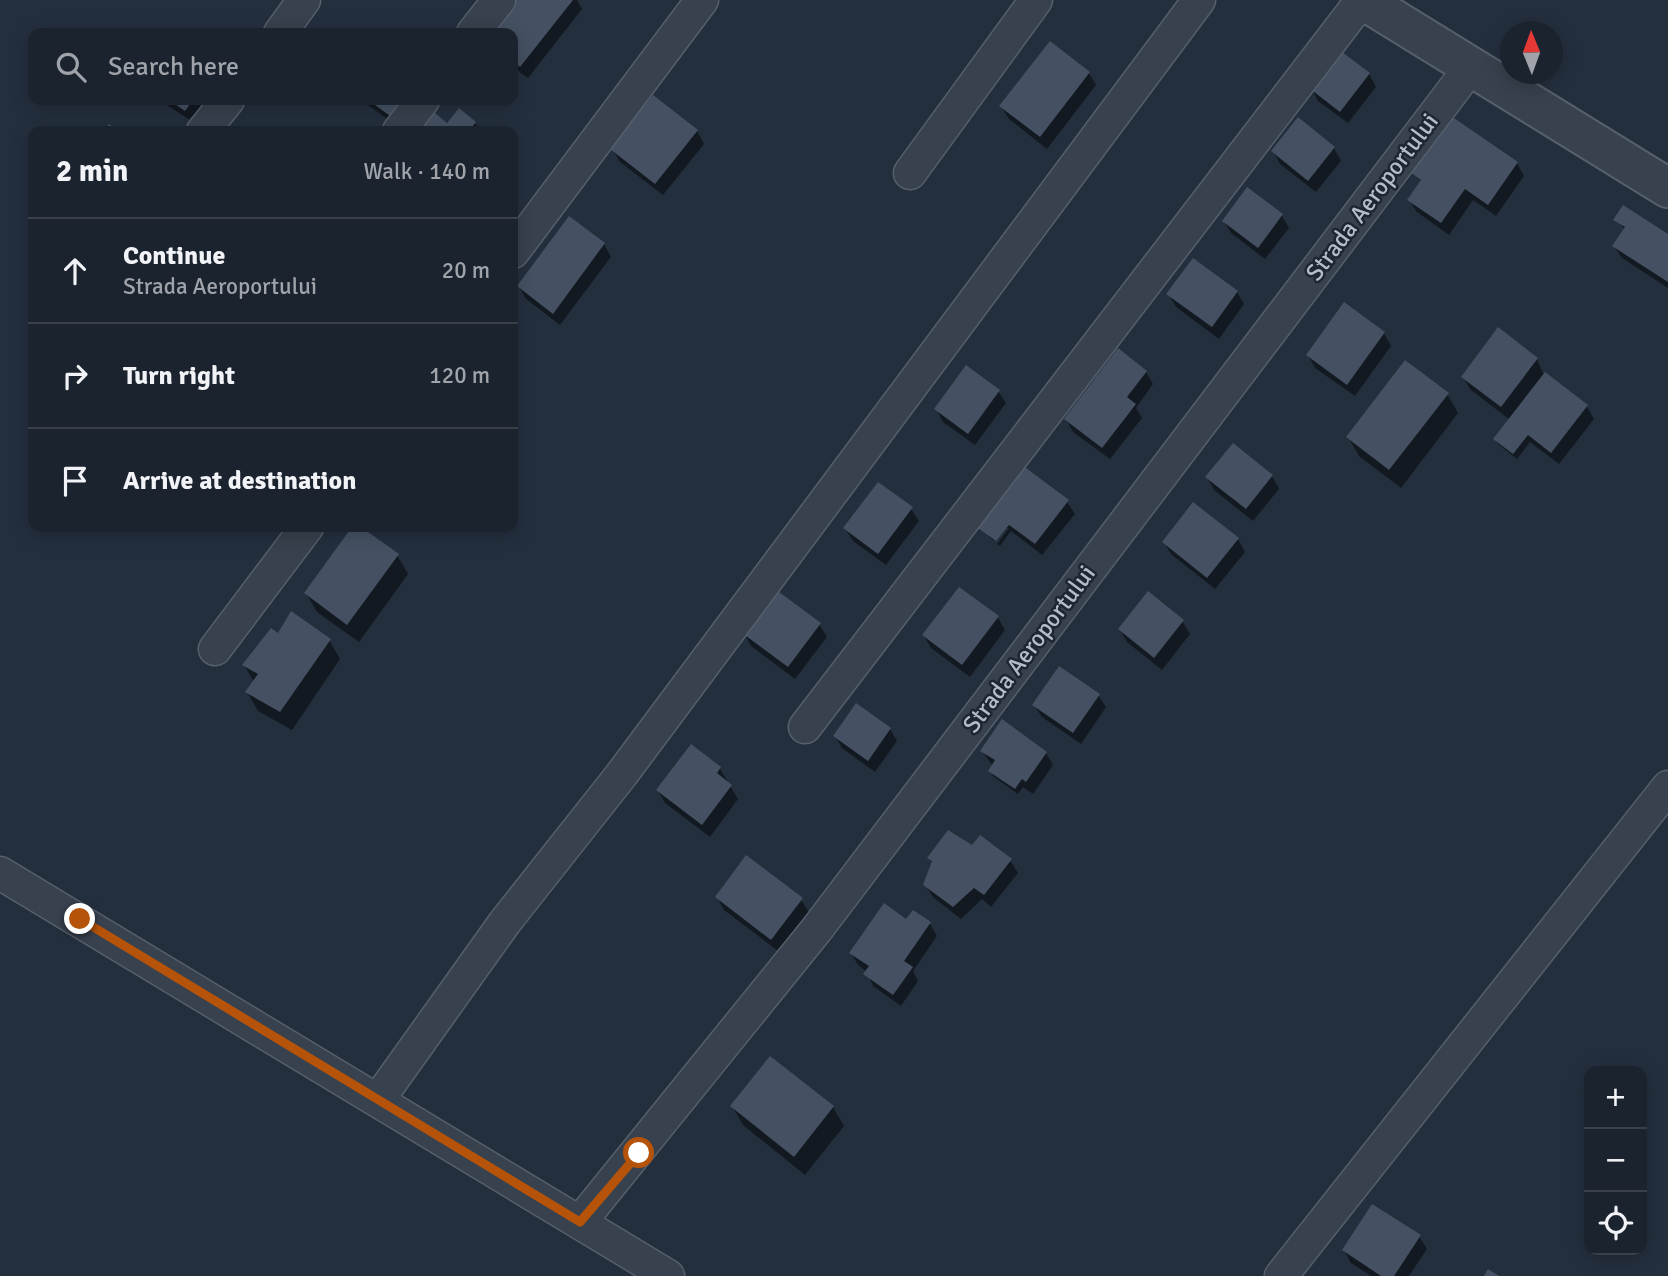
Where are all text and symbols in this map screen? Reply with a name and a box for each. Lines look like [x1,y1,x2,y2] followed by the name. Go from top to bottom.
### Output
[1500,21,1563,84] north arrow
[28,28,518,105] search box
[52,48,90,86] icon: search
[108,51,239,83] text: Search here
[1299,107,1445,287] street label: Strada Aeroportului
[56,153,128,190] text: 2 min
[364,157,490,186] text: Walk · 140 m
[123,240,225,272] text: Continue
[56,252,94,290] icon: ahead
[442,256,490,285] text: 20 m
[123,272,317,301] text: Strada Aeroportului
[56,357,94,395] icon: right
[123,360,235,392] text: Turn right
[429,361,490,390] text: 120 m
[56,462,94,500] icon: arrive
[123,465,356,497] text: Arrive at destination
[956,559,1102,739] street label: Strada Aeroportului
[64,903,95,934] route end
[1584,1066,1647,1255] map controls
[1584,1066,1647,1129] button: +
[1584,1129,1647,1192] button: −
[623,1137,654,1168] route start
[1584,1192,1647,1255] button: locate

